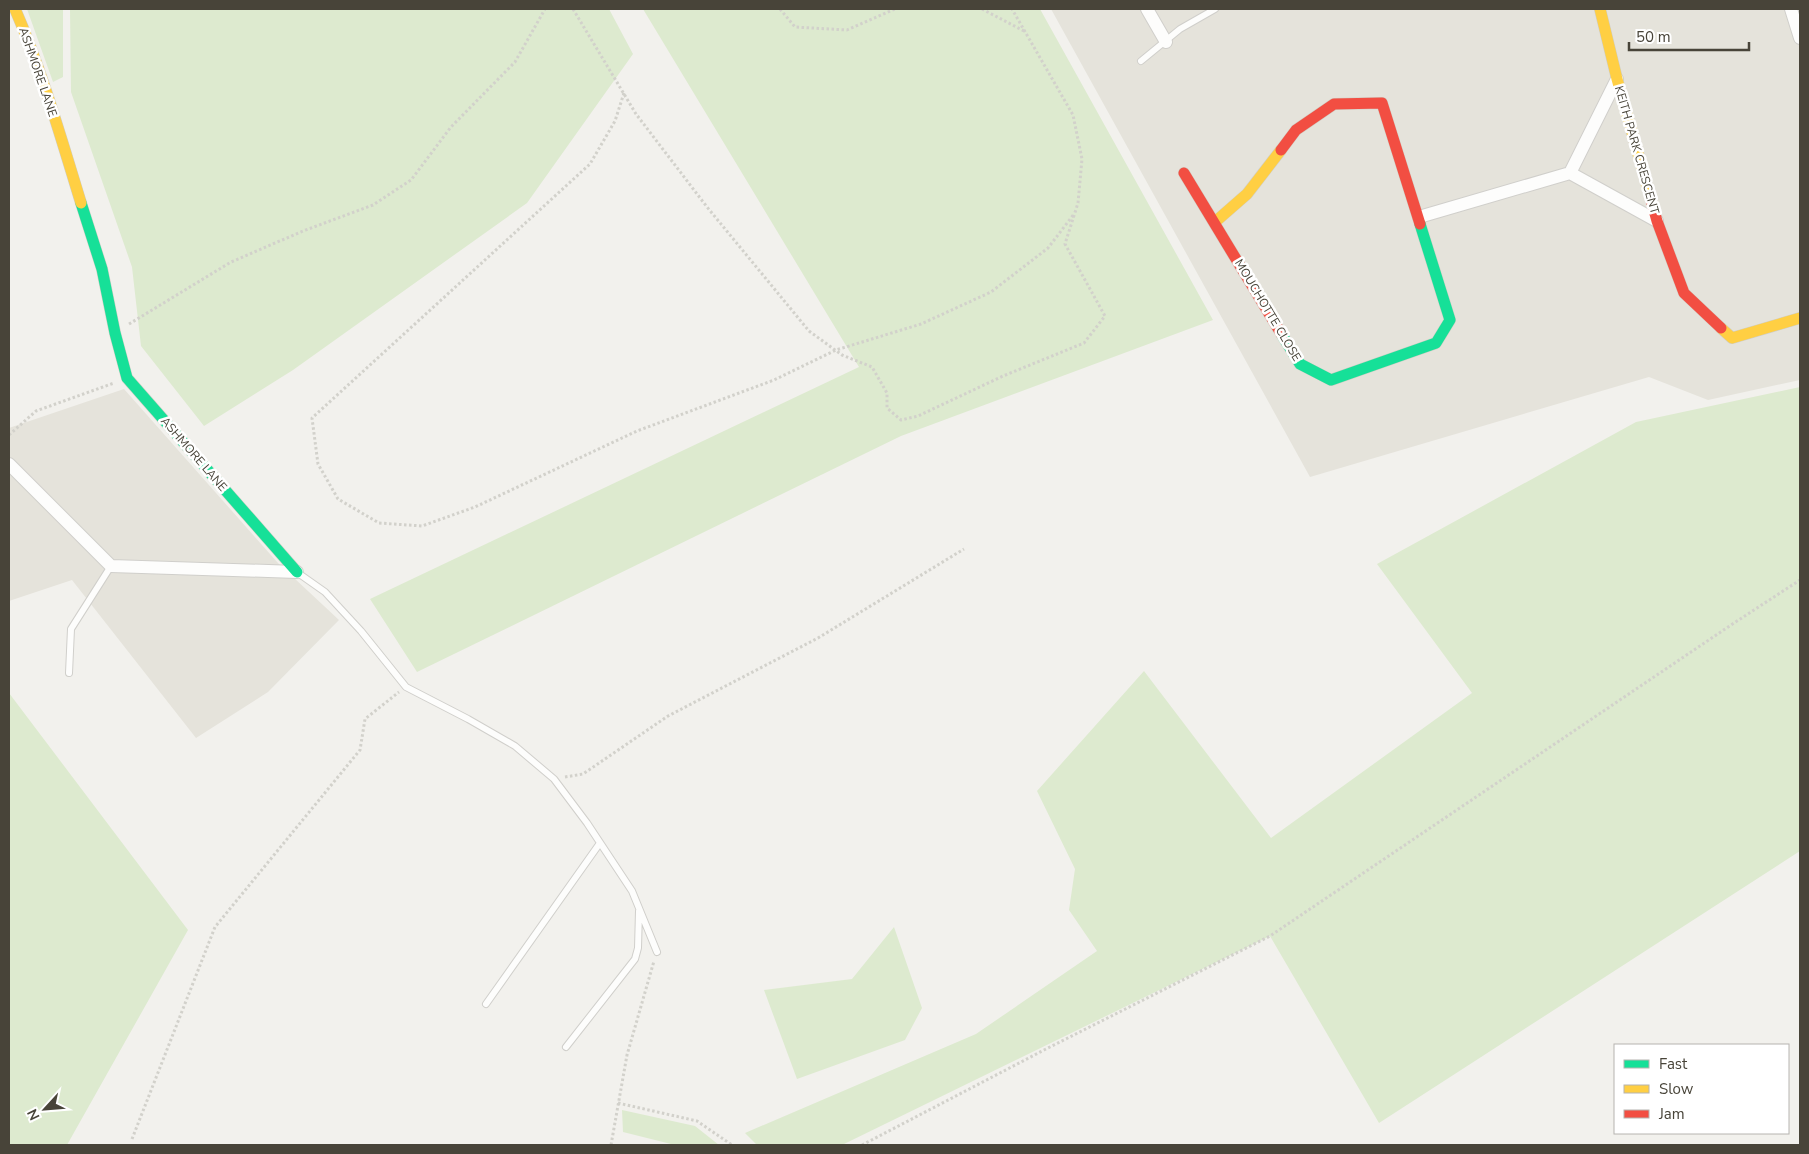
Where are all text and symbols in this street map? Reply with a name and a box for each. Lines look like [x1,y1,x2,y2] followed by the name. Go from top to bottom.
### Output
[1629,20,1749,52] scale bar
[15,25,61,119] street label: ASHMORE LANE
[1636,27,1671,47] text: 50 m
[1611,84,1663,217] street label: KEITH PARK CRESCENT
[1231,256,1305,364] street label: MOUCHOTTE CLOSE
[157,413,231,495] street label: ASHMORE LANE
[1614,1044,1789,1134] legend
[1659,1054,1688,1074] text: Fast
[1659,1079,1694,1099] text: Slow
[20,1084,70,1134] north arrow
[1658,1104,1685,1124] text: Jam
[23,1106,45,1123] text: N

